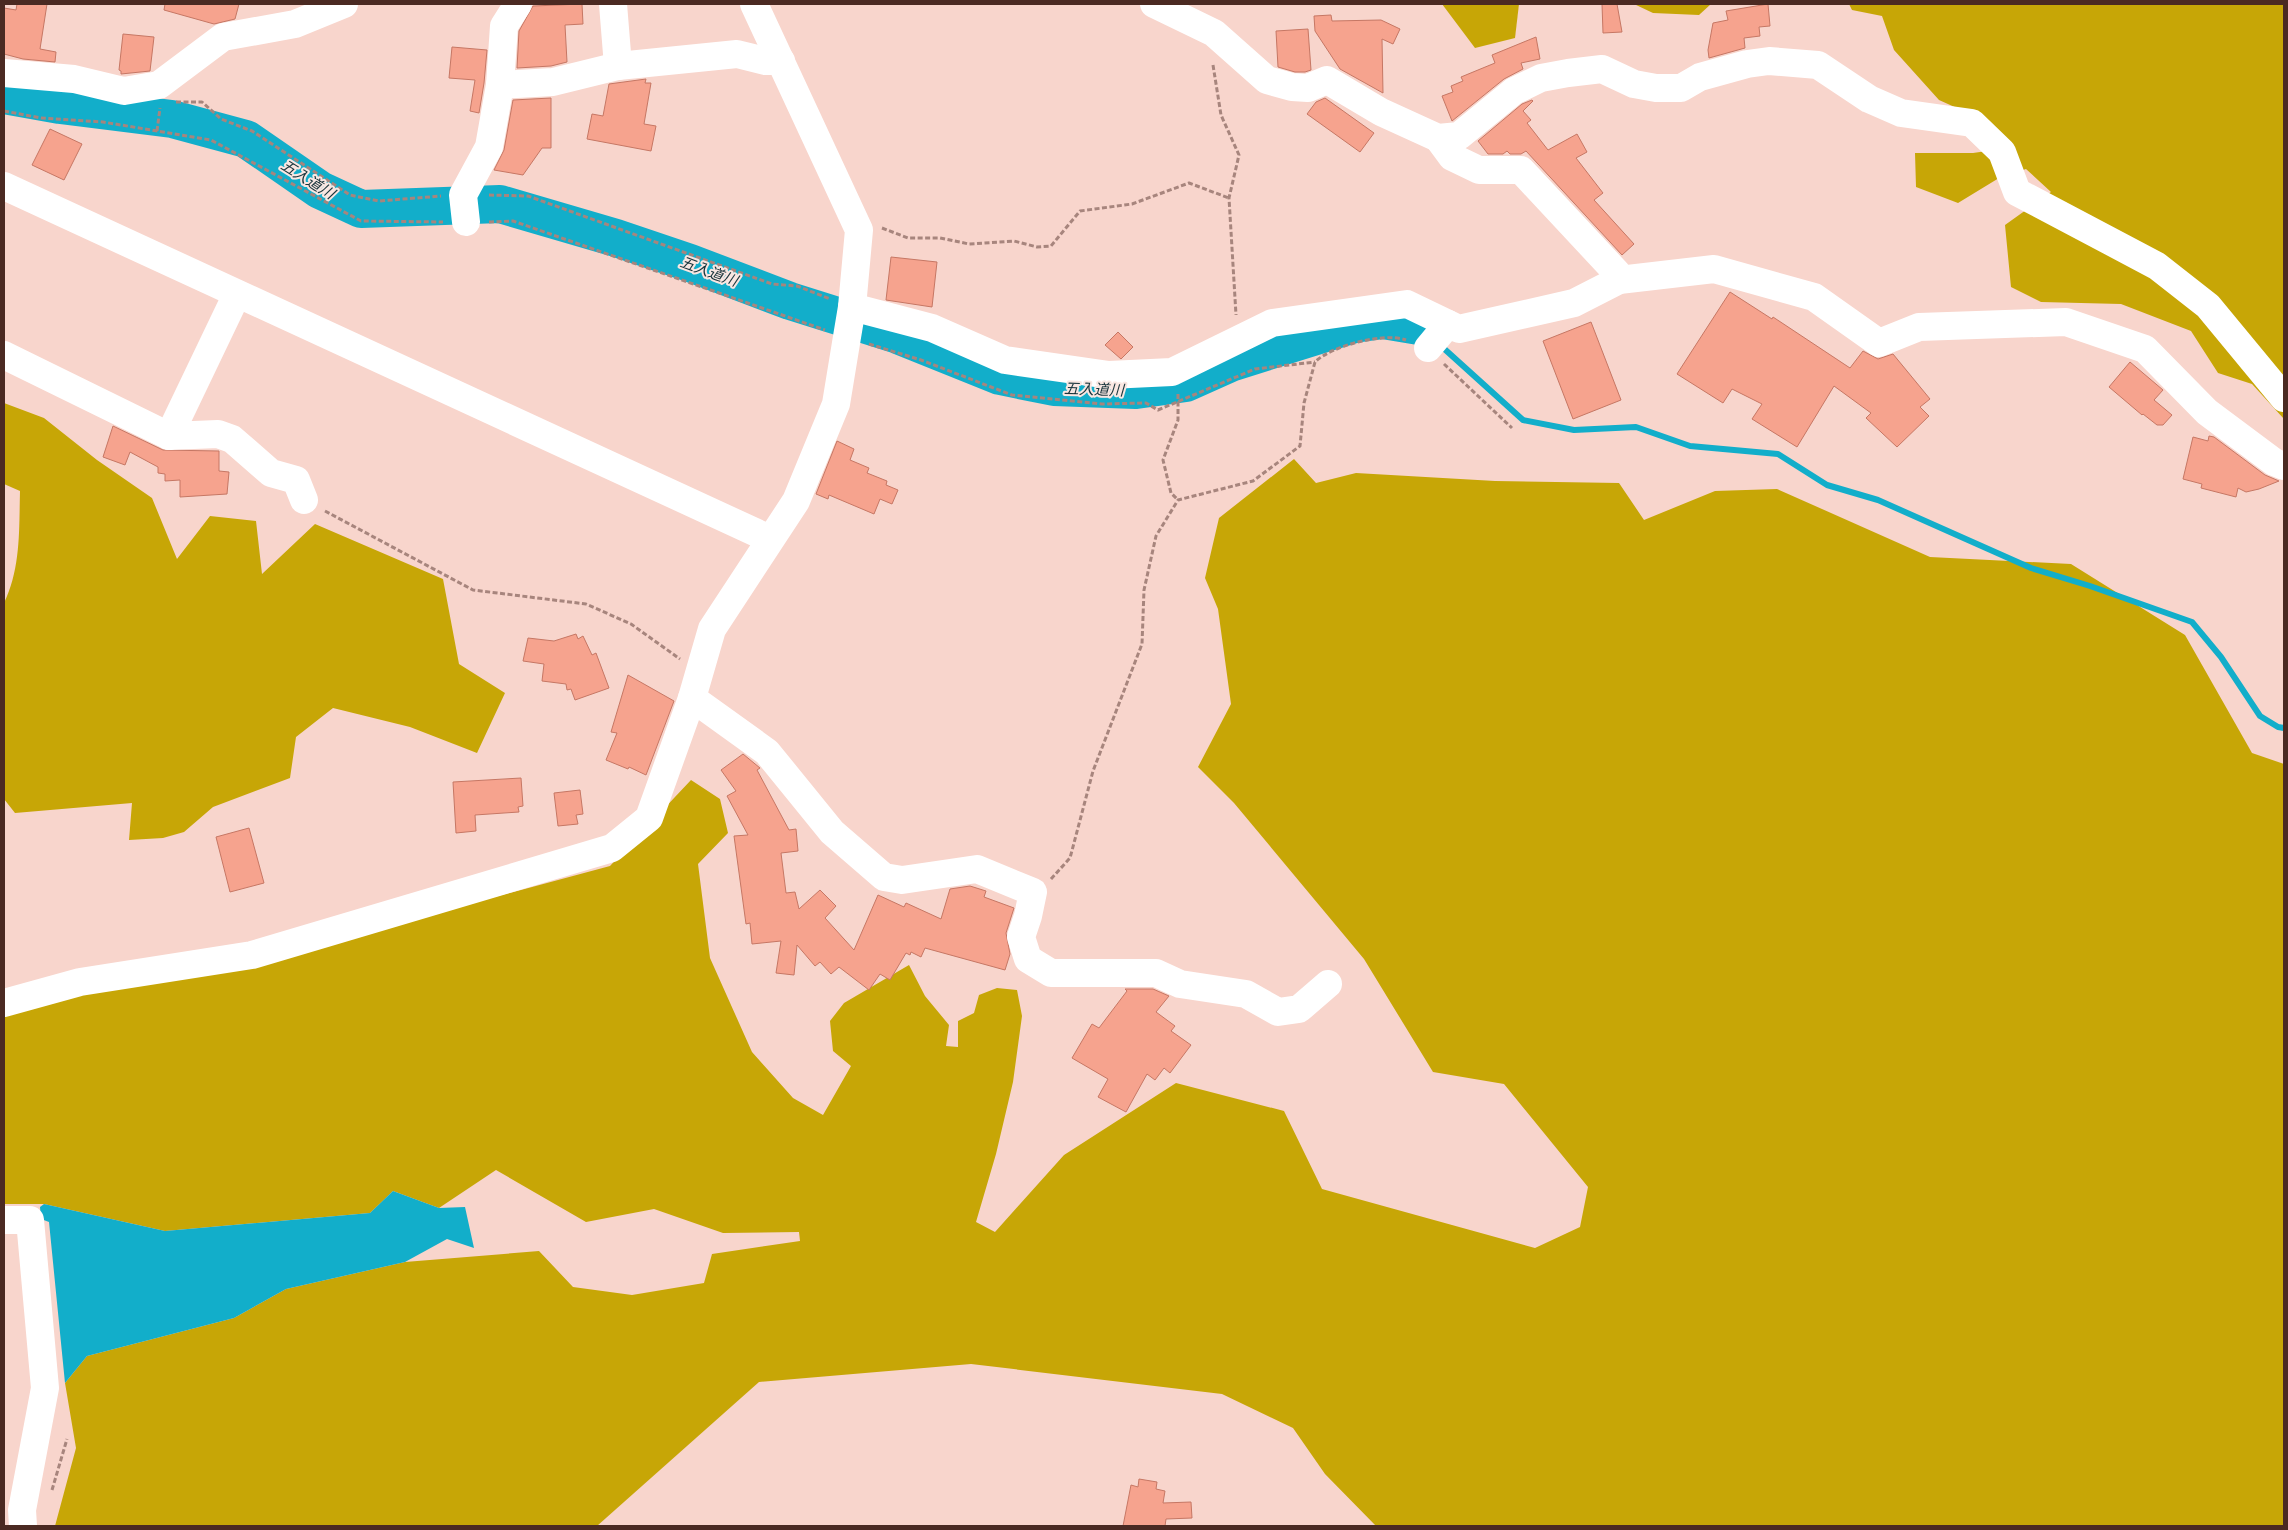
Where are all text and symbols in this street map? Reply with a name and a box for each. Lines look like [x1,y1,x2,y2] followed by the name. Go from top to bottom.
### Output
[276,153,341,206] water label: 五入道川
[677,250,743,293] water label: 五入道川
[1064,376,1126,402] water label: 五入道川

